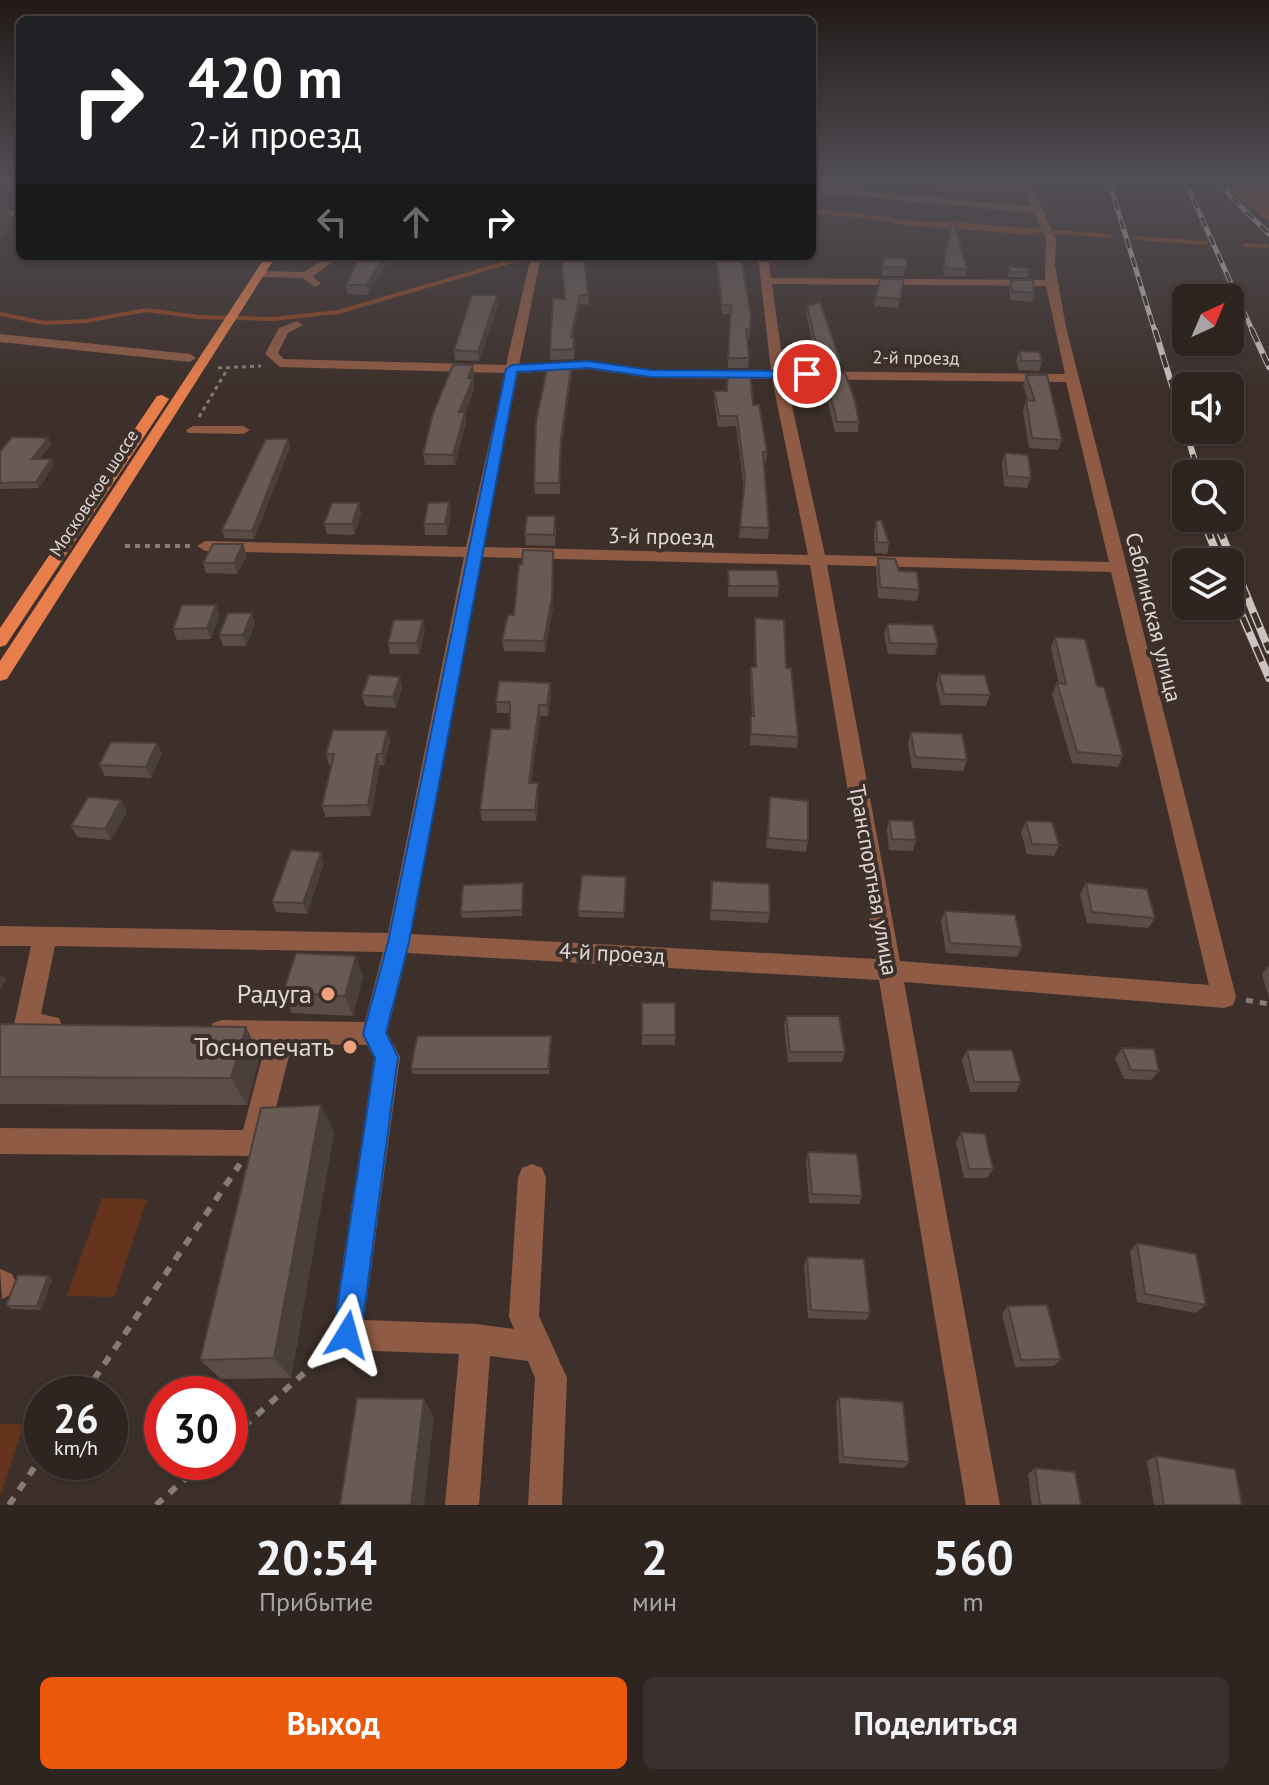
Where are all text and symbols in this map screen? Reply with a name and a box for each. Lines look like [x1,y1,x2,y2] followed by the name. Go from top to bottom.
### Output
[188,41,343,113] text: 420 m
[56,48,160,152] icon: right
[188,111,362,158] text: 2-й проезд
[310,200,354,244] icon: left
[394,200,438,244] icon: ahead
[478,200,522,244] icon: right
[1172,284,1244,356] north arrow
[1172,284,1244,620] map controls
[773,340,841,408] pin
[872,345,960,370] street label: 2-й проезд
[785,352,829,396] icon: arrive
[1172,372,1244,444] button: sound
[44,425,143,560] street label: Московское шоссе
[1172,460,1244,532] button: search
[608,521,714,551] street label: 3-й проезд
[1119,529,1189,705] street label: Саблинская улица
[1172,548,1244,620] button: layers
[843,782,905,978] street label: Транспортная улица
[558,936,666,970] street label: 4-й проезд
[237,977,312,1010] place label: Радуга
[319,985,337,1003] marker: Радуга
[194,1030,334,1063] place label: Тоснопечать
[341,1038,359,1056] marker: Тоснопечать
[305,1293,389,1377] position arrow
[144,1376,248,1480] speed limit sign: 30
[53,1392,99,1444] text: 26
[54,1435,98,1461] text: km/h
[255,1526,377,1588] text: 20:54
[641,1526,668,1588] text: 2
[932,1526,1014,1588] text: 560
[259,1585,373,1618] text: Прибытие
[632,1585,677,1618] text: мин
[962,1585,984,1618] text: m
[40,1677,627,1769] button: Выход
[643,1677,1229,1769] button: Поделиться

